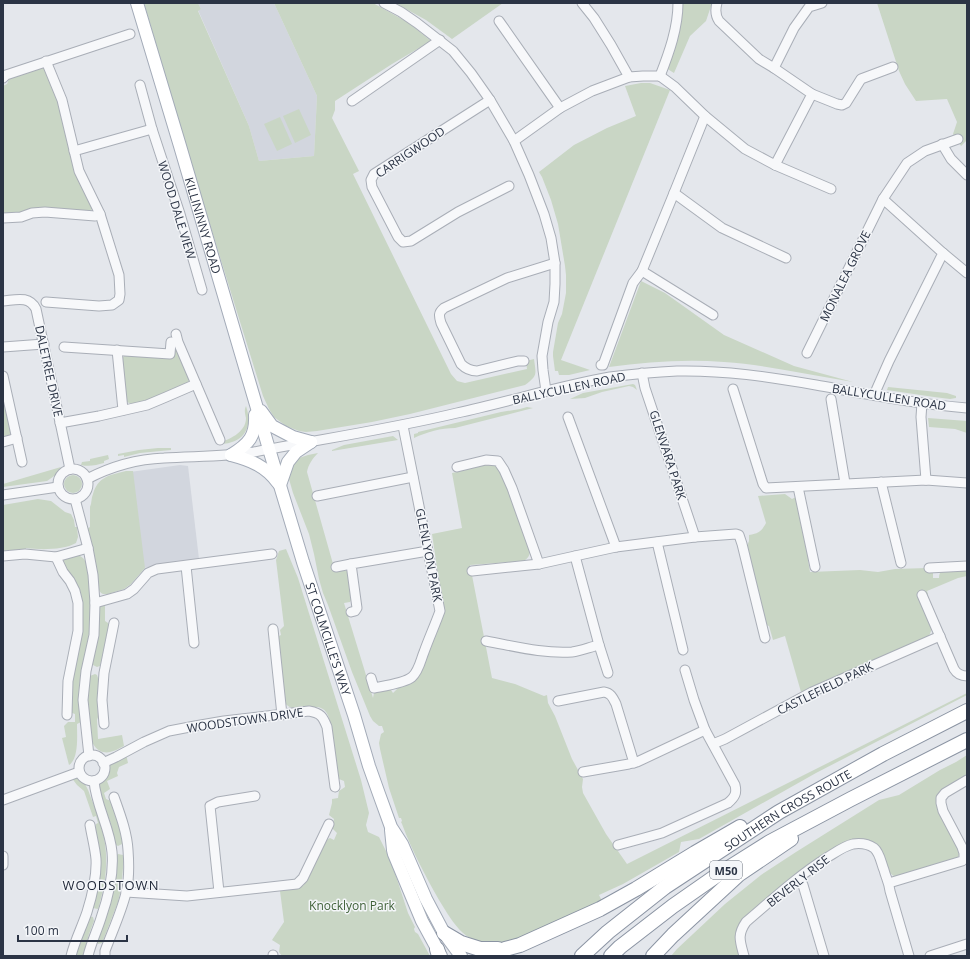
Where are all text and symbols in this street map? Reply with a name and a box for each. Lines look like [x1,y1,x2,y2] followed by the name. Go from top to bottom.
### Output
[372,122,448,182] street label: CARRIGWOOD
[154,159,200,261] street label: WOOD DALE VIEW
[181,175,226,276] street label: KILLININNY ROAD
[816,227,874,325] street label: MONALEA GROVE
[31,324,67,418] street label: DALETREE DRIVE
[511,368,627,408] street label: BALLYCULLEN ROAD
[831,380,947,414] street label: BALLYCULLEN ROAD
[646,408,691,503] street label: GLENVARA PARK
[412,507,447,604] street label: GLENLYON PARK
[302,580,355,698] street label: ST COLMCILLE'S WAY
[774,657,877,719] street label: CASTLEFIELD PARK
[186,703,304,737] street label: WOODSTOWN DRIVE
[721,765,854,854] street label: SOUTHERN CROSS ROUTE
[763,851,833,911] street label: BEVERLY RISE
[710,861,742,879] road number: M50
[63,876,159,894] district label: WOODSTOWN
[309,897,396,914] park label: Knocklyon Park
[18,917,127,943] scale bar
[24,922,59,939] text: 100 m

